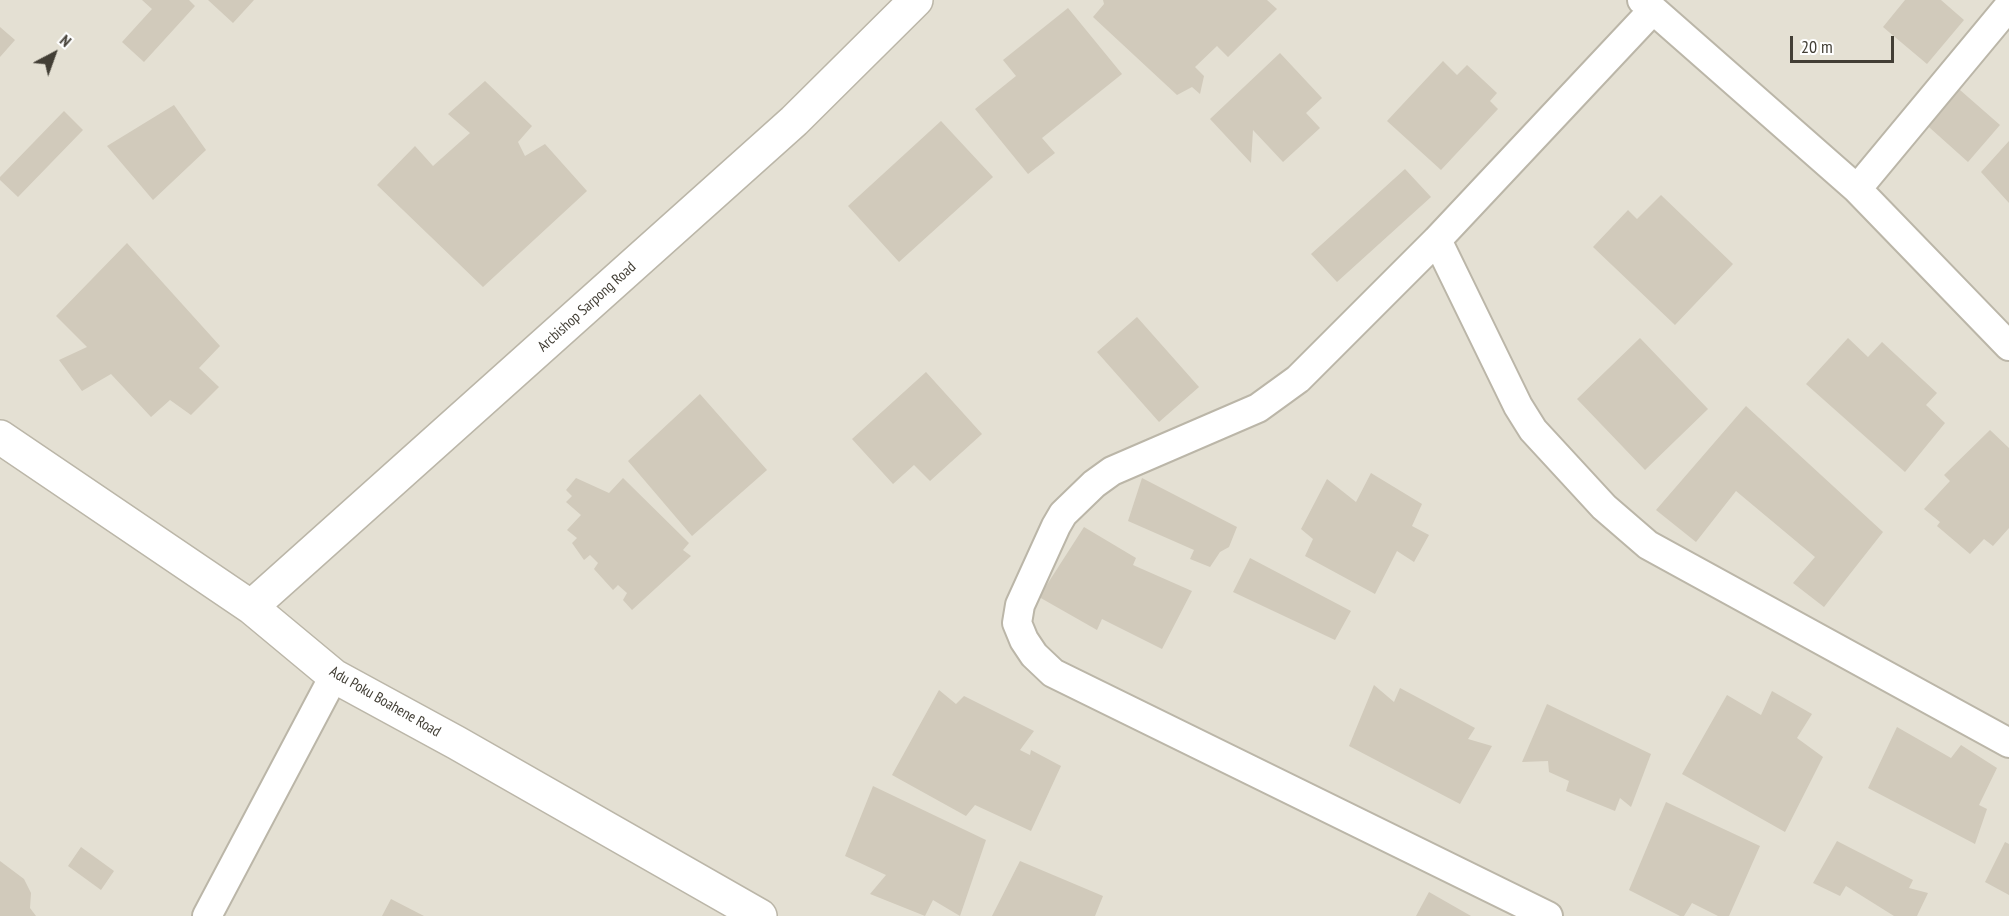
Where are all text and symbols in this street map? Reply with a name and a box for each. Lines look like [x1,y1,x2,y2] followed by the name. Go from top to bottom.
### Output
[24,24,84,84] north arrow
[1793,24,1896,62] scale bar
[56,30,76,51] text: N
[1801,35,1833,58] text: 20 m
[534,258,640,356] street label: Arcbishop Sarpong Road
[326,663,444,741] street label: Adu Poku Boahene Road

